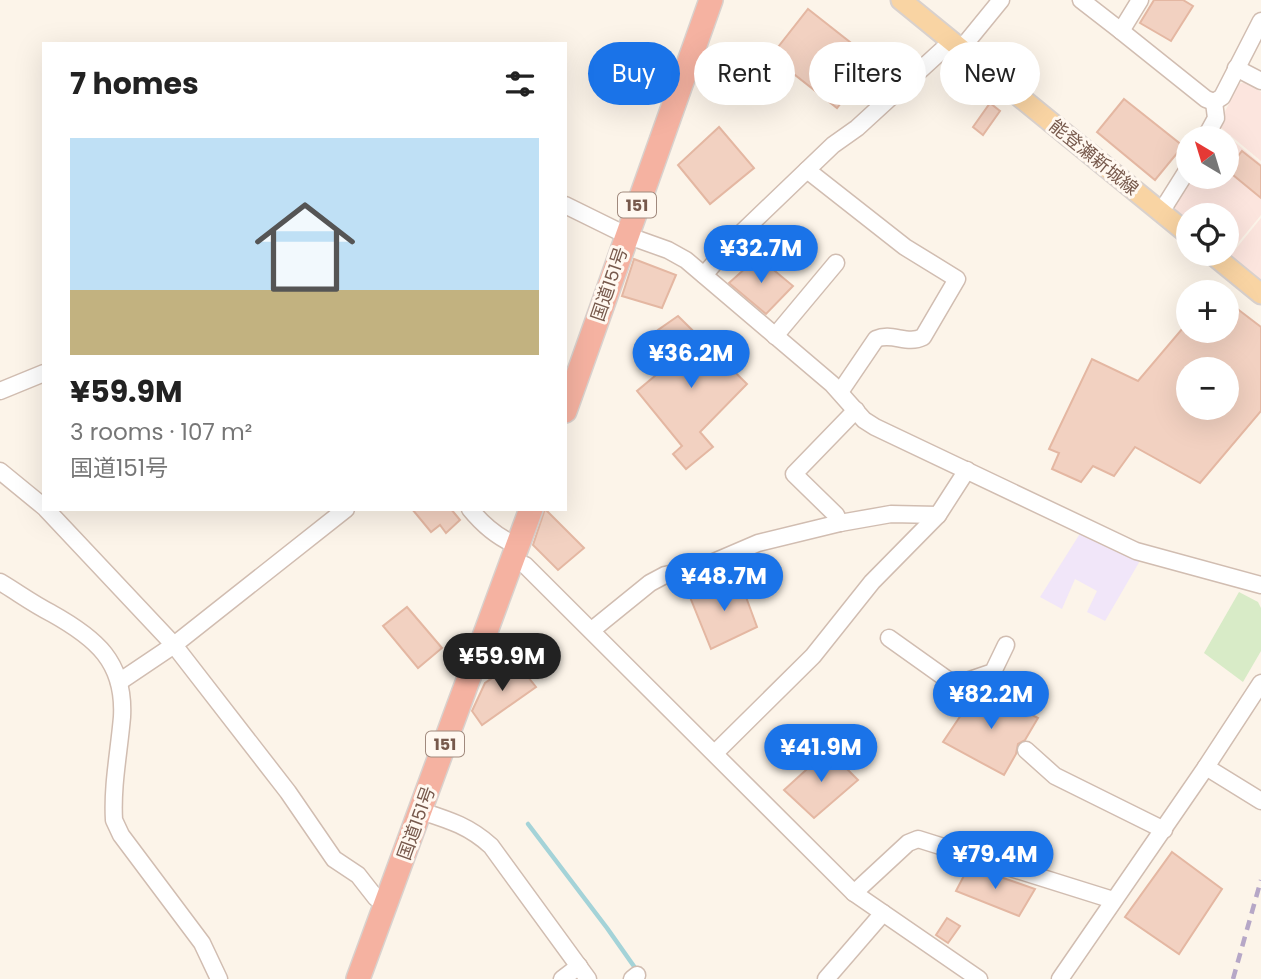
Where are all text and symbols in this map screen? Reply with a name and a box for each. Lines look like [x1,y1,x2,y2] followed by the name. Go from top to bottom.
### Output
[588,42,680,105] chip: Buy
[694,42,795,105] chip: Rent
[809,42,926,105] chip: Filters
[940,42,1040,105] chip: New
[70,62,199,105] text: 7 homes
[501,65,539,103] icon: filters
[1044,113,1144,201] street label: 能登瀬新城線
[1176,126,1239,189] north arrow
[1176,126,1239,420] map controls
[242,184,368,310] icon: home
[618,192,656,218] road number: 151
[1176,203,1239,266] button: locate
[704,226,818,285] pin: ¥32.7M
[720,232,802,264] text: ¥32.7M
[585,244,633,324] street label: 国道151号
[1176,280,1239,343] button: +
[634,330,748,390] pin: ¥36.2M
[649,337,733,369] text: ¥36.2M
[1176,357,1239,420] button: −
[70,370,183,413] text: ¥59.9M
[70,416,252,448] text: 3 rooms · 107 m²
[70,452,168,484] text: 国道151号
[667,554,781,613] pin: ¥48.7M
[681,560,767,592] text: ¥48.7M
[445,634,559,693] pin: ¥59.9M
[459,640,545,672] text: ¥59.9M
[934,672,1048,731] pin: ¥82.2M
[949,678,1033,710] text: ¥82.2M
[764,724,878,784] pin: ¥41.9M
[780,731,862,763] text: ¥41.9M
[426,732,464,757] road number: 151
[391,783,441,863] street label: 国道151号
[938,832,1052,891] pin: ¥79.4M
[952,838,1038,870] text: ¥79.4M

